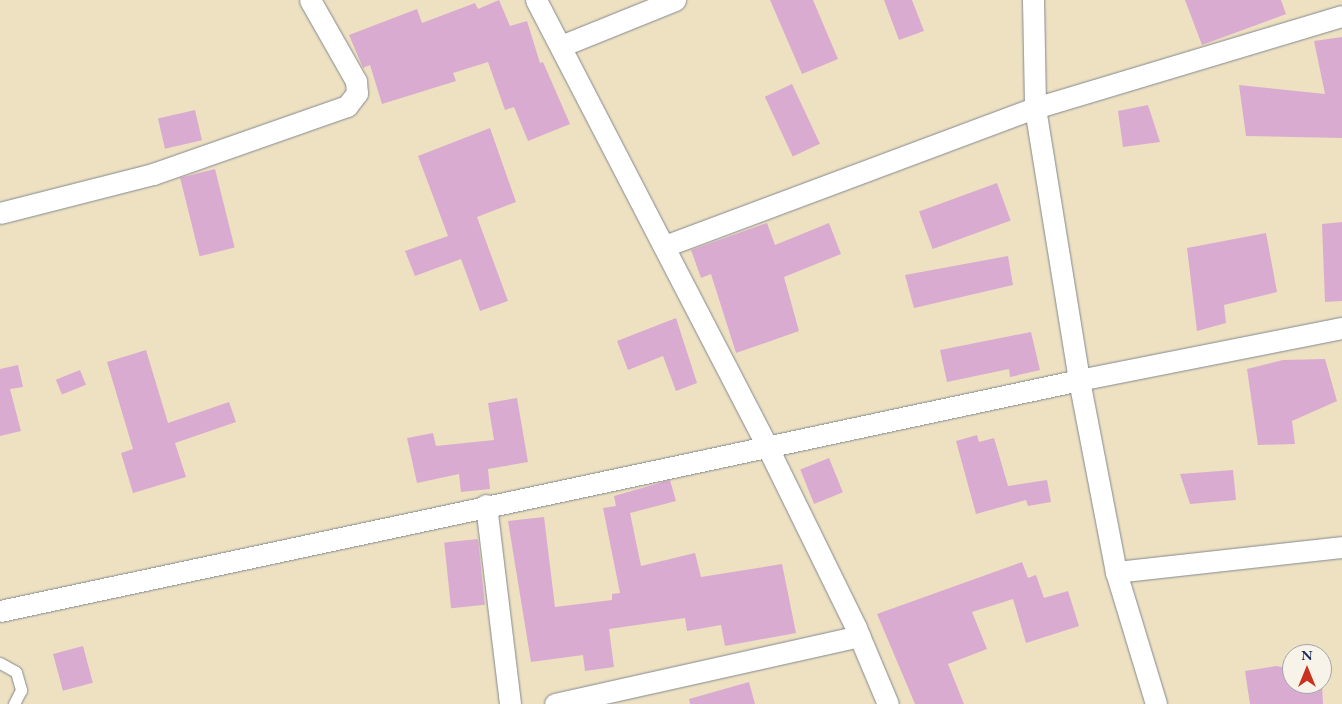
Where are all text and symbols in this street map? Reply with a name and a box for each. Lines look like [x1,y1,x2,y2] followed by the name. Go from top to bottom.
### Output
[1282,644,1332,694] north arrow
[1301,646,1313,664] text: N

